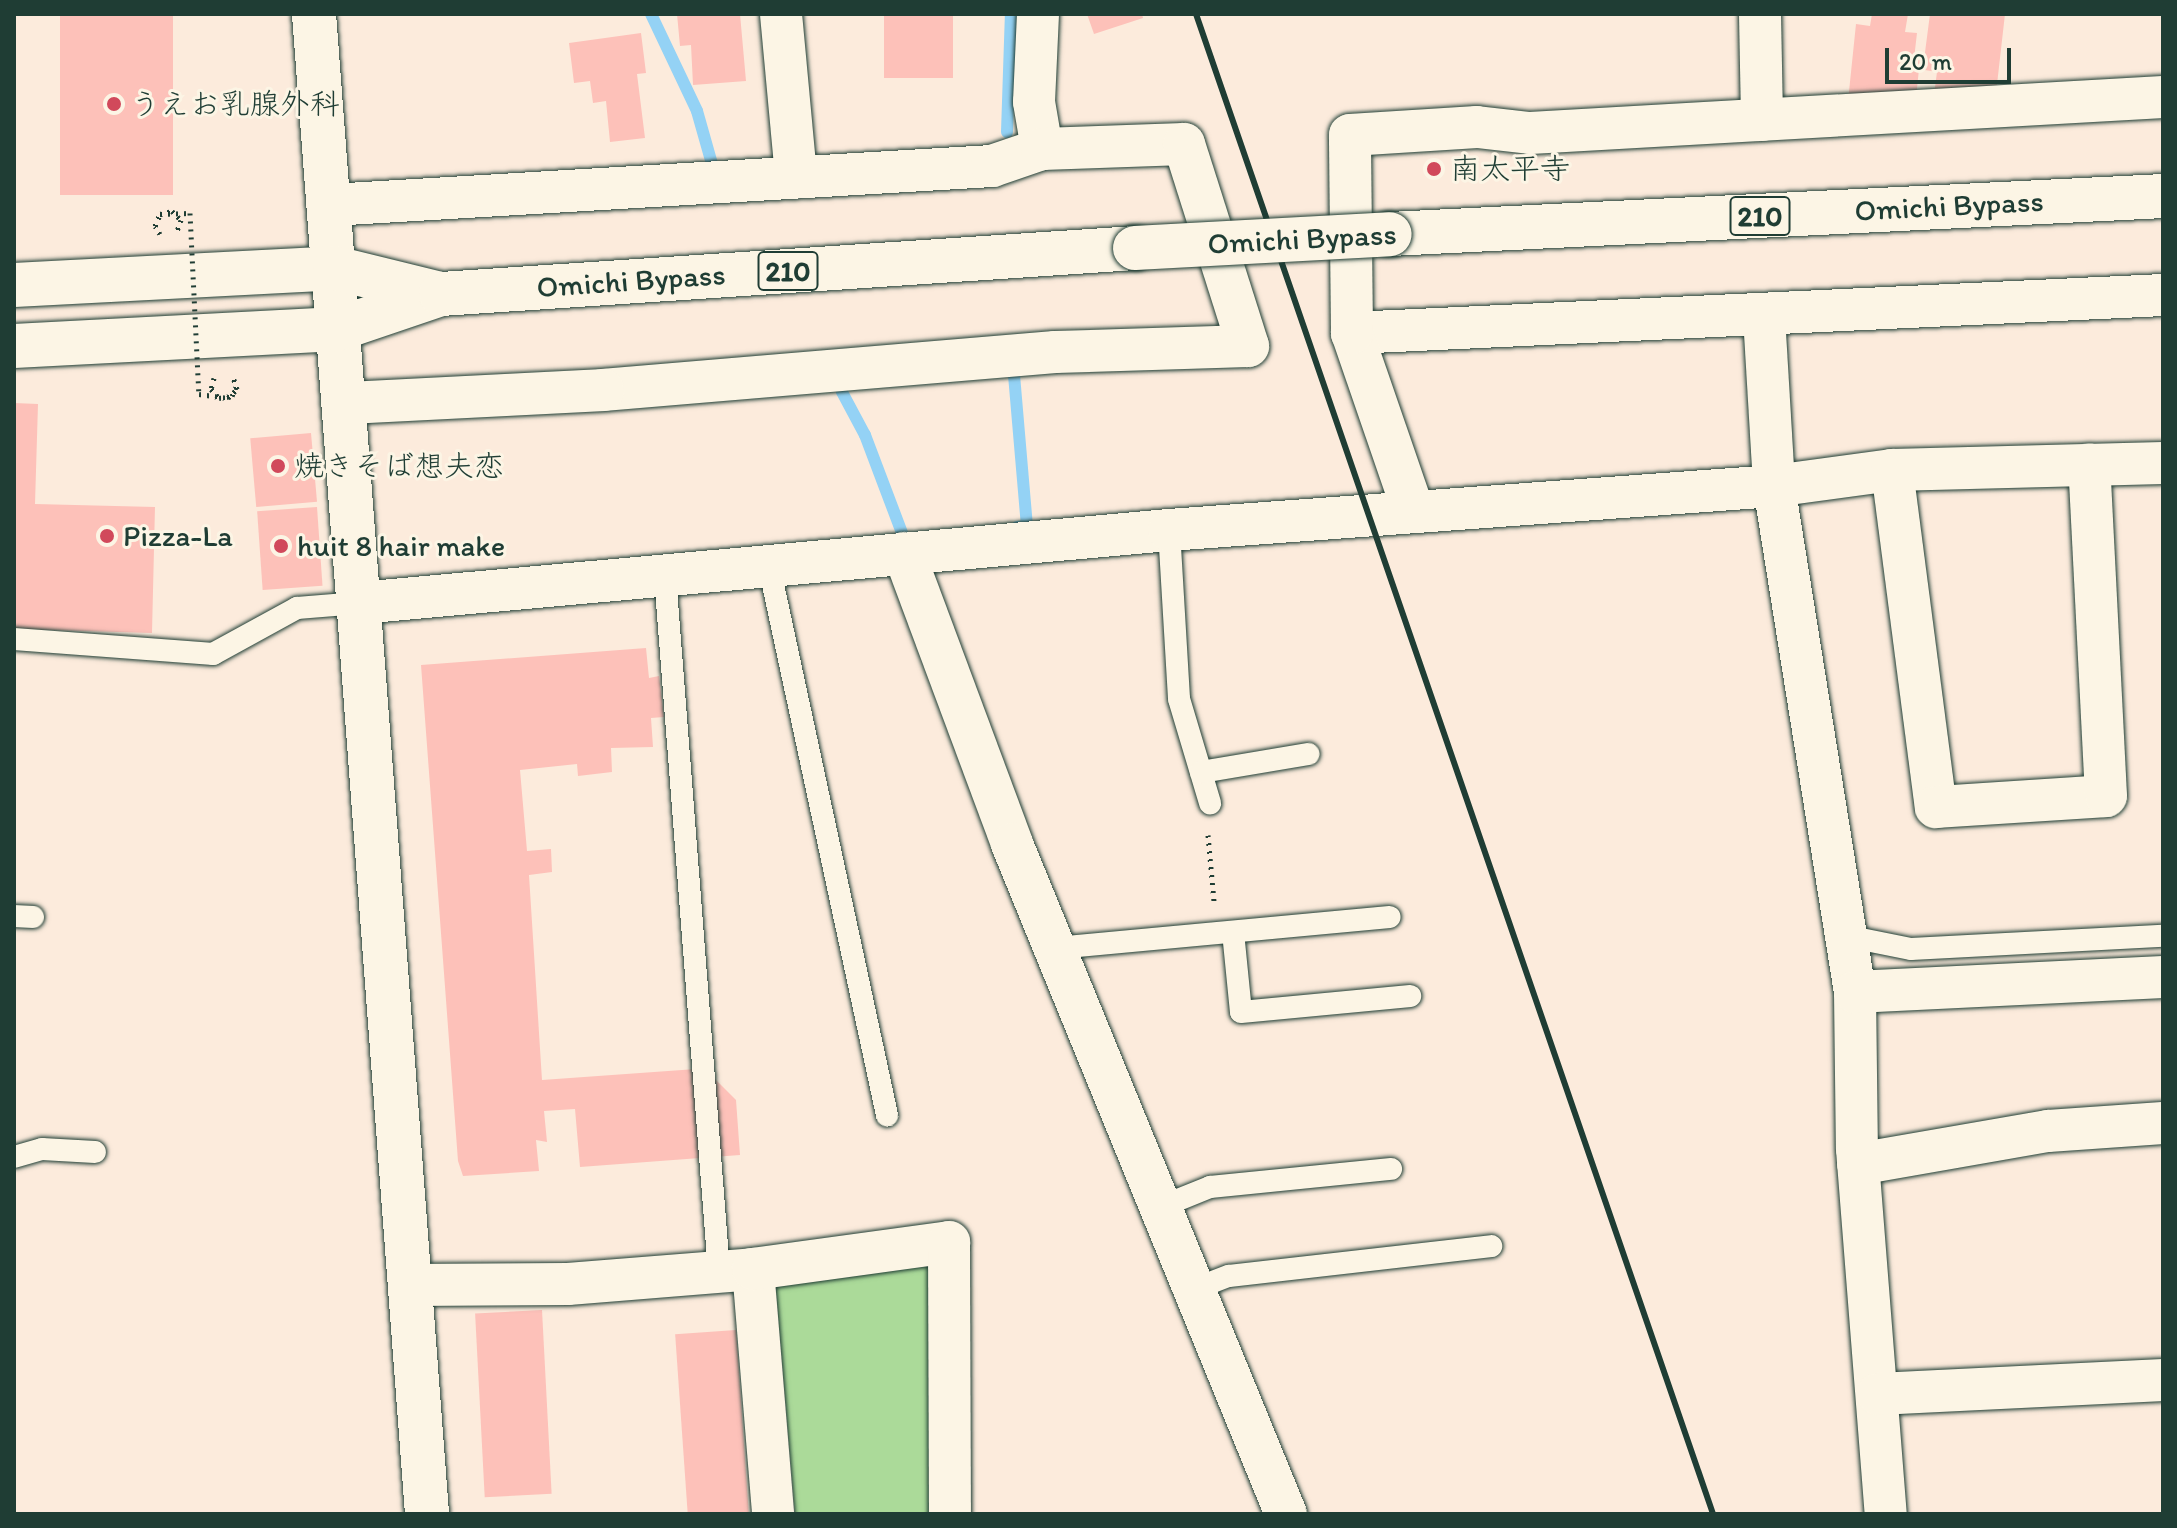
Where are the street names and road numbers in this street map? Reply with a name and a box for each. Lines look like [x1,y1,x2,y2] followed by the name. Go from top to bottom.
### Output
[1854,183,2044,229] street label: Omichi Bypass
[1728,192,1792,240] road number: 210
[1207,216,1397,262] street label: Omichi Bypass
[756,247,820,295] road number: 210
[535,256,727,306] street label: Omichi Bypass

